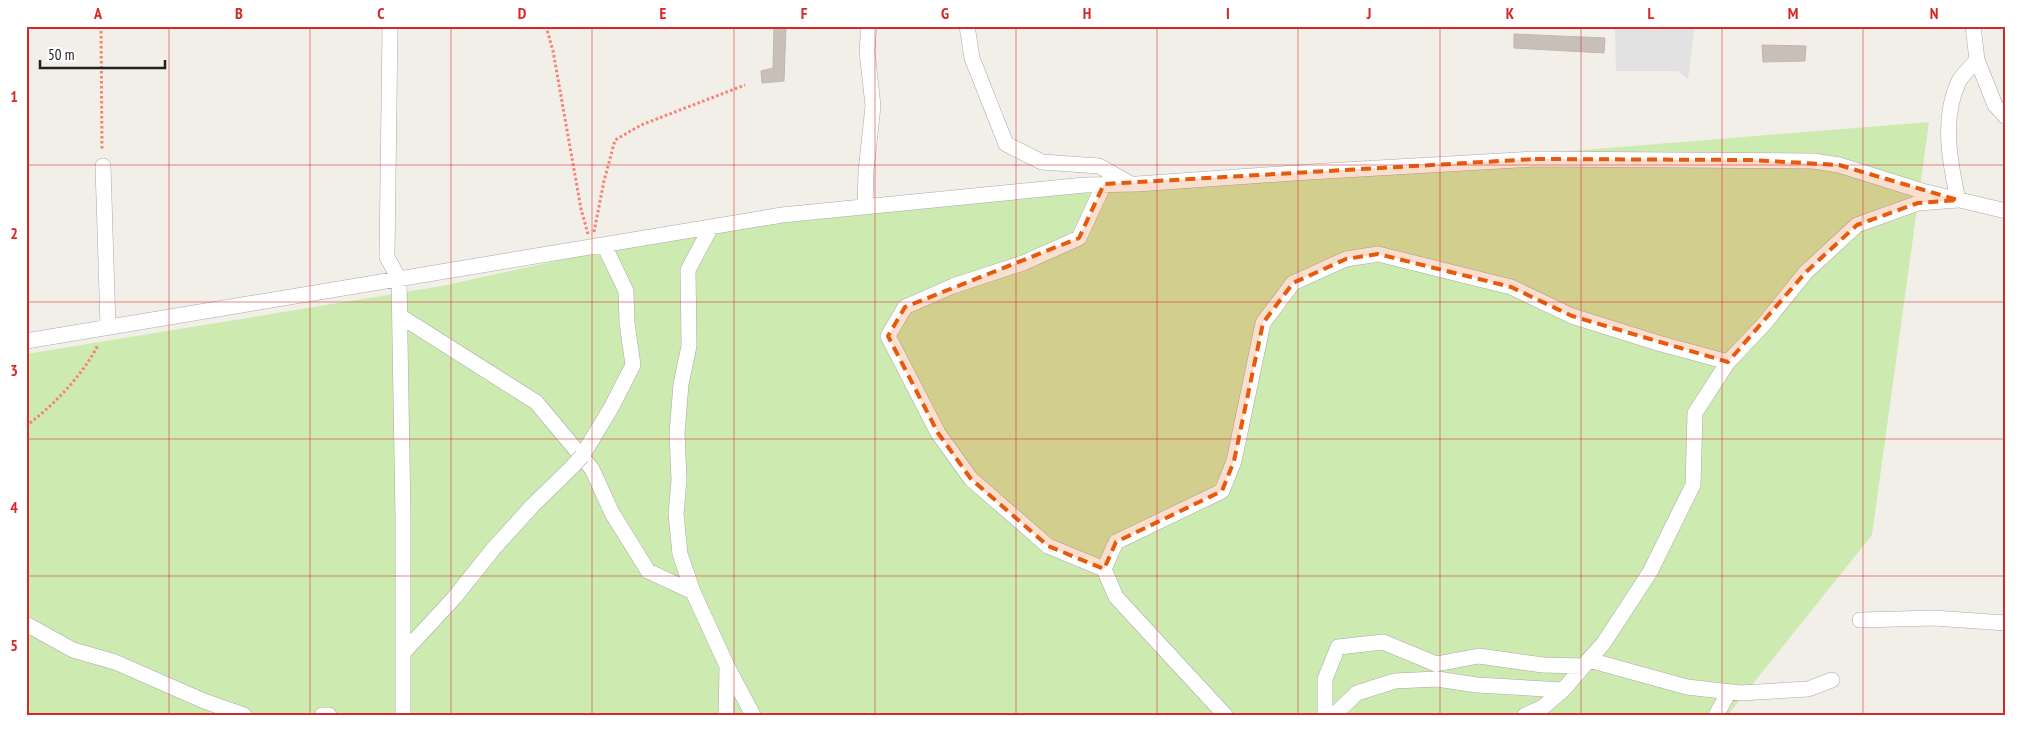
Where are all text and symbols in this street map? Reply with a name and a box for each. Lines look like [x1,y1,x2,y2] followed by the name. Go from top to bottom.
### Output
[93,3,103,23] text: A
[235,3,243,23] text: B
[377,3,385,23] text: C
[518,3,527,23] text: D
[660,3,667,23] text: E
[801,3,808,23] text: F
[941,3,949,23] text: G
[1083,3,1091,23] text: H
[1226,3,1230,23] text: I
[1366,3,1371,23] text: J
[1506,3,1515,23] text: K
[1648,3,1655,23] text: L
[1788,3,1798,23] text: M
[1930,3,1938,23] text: N
[40,38,165,70] scale bar
[48,45,74,64] text: 50 m
[10,86,18,106] text: 1
[10,223,18,243] text: 2
[10,360,18,380] text: 3
[10,497,18,517] text: 4
[10,635,18,655] text: 5

